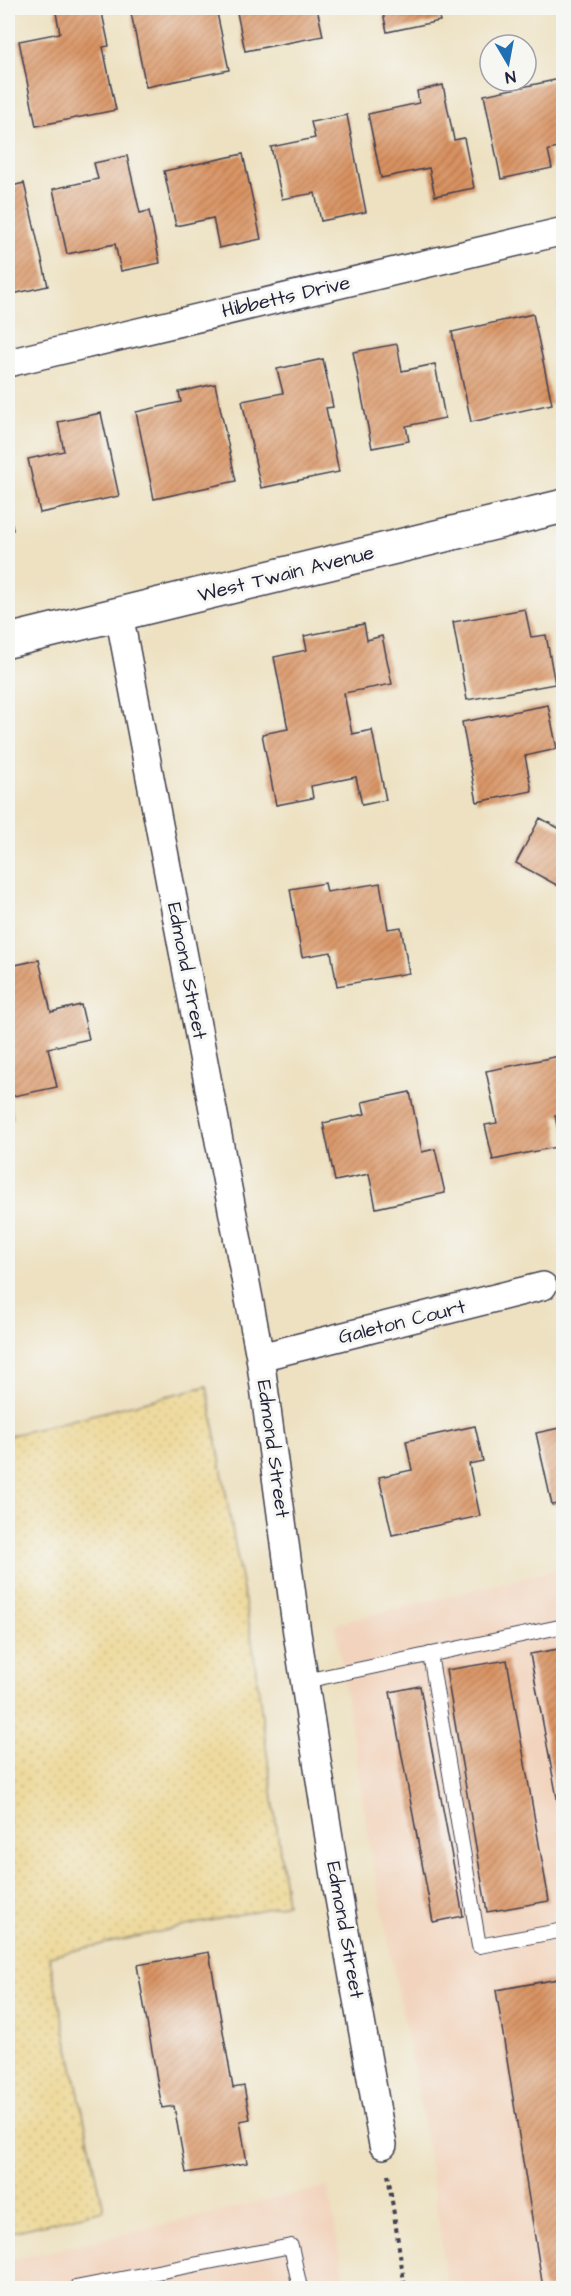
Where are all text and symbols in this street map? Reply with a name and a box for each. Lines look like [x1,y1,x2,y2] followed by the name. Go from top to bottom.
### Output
[478,33,538,93] north arrow
[504,65,517,88] text: N
[219,269,353,325] street label: Hibbetts Drive
[195,539,377,609] street label: West Twain Avenue
[160,900,214,1042] street label: Edmond Street
[336,1293,468,1351] street label: Galeton Court
[249,1378,297,1520] street label: Edmond Street
[319,1859,371,2001] street label: Edmond Street

